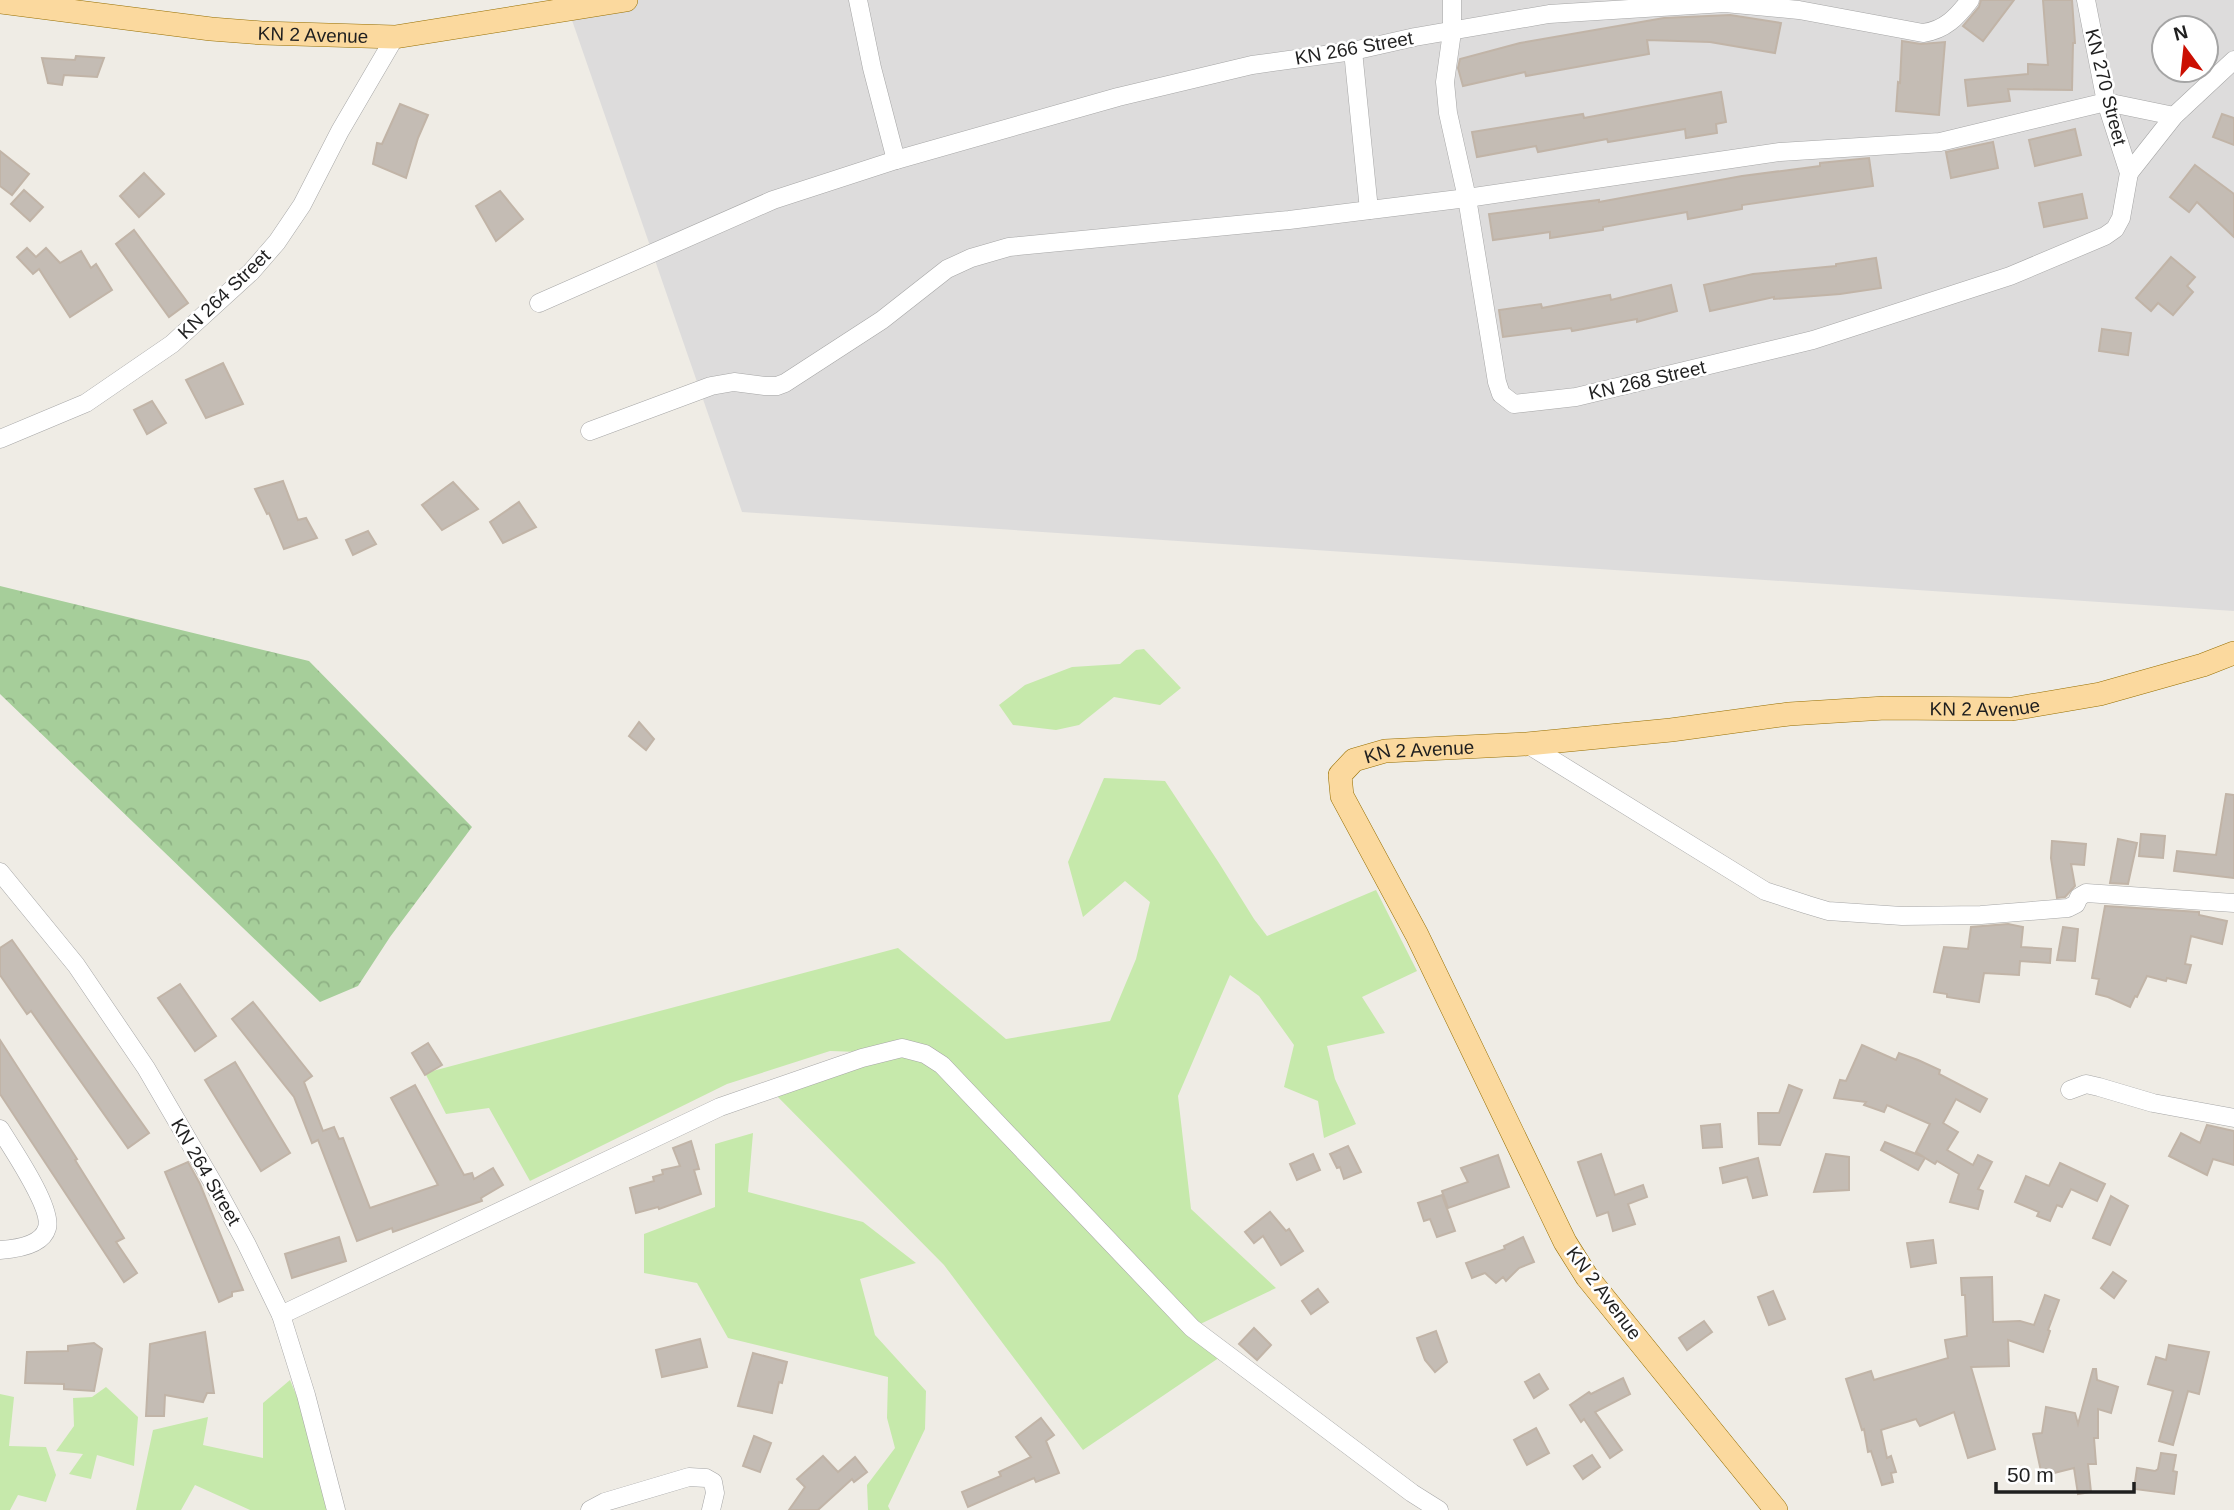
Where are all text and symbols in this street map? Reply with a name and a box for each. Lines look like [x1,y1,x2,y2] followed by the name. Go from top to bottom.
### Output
[2150,14,2220,84] north arrow
[2171,21,2190,45] text: N
[257,22,369,47] street label: KN 2 Avenue
[1293,27,1415,69] street label: KN 266 Street
[2081,27,2131,148] street label: KN 270 Street
[174,244,275,343] street label: KN 264 Street
[1586,356,1708,404] street label: KN 268 Street
[1929,694,2042,720] street label: KN 2 Avenue
[1362,736,1475,767] street label: KN 2 Avenue
[167,1115,245,1230] street label: KN 264 Street
[1562,1243,1646,1343] street label: KN 2 Avenue
[1996,1450,2134,1494] scale bar
[2007,1463,2054,1486] text: 50 m

